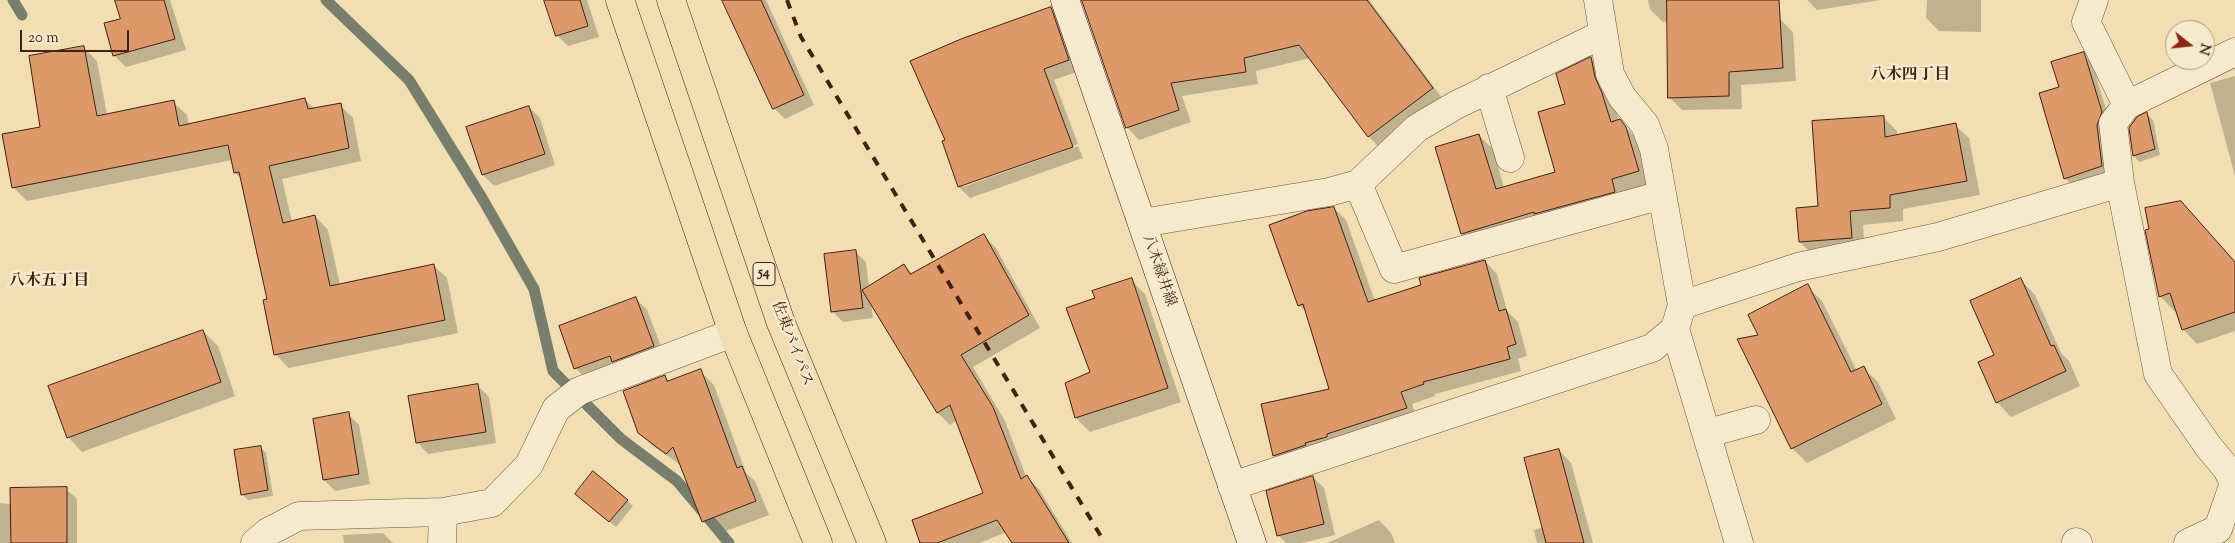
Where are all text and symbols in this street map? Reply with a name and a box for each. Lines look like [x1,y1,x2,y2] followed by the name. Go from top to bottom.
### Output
[22,20,131,52] scale bar
[2165,20,2215,70] north arrow
[28,28,59,49] text: 20 m
[2192,41,2215,57] text: N
[1870,66,1950,86] district label: 八木四丁目
[1137,233,1179,309] street label: 八木緑井線
[753,262,775,286] road number: 54
[9,272,89,292] district label: 八木五丁目
[766,299,816,389] street label: 佐東バイパス

